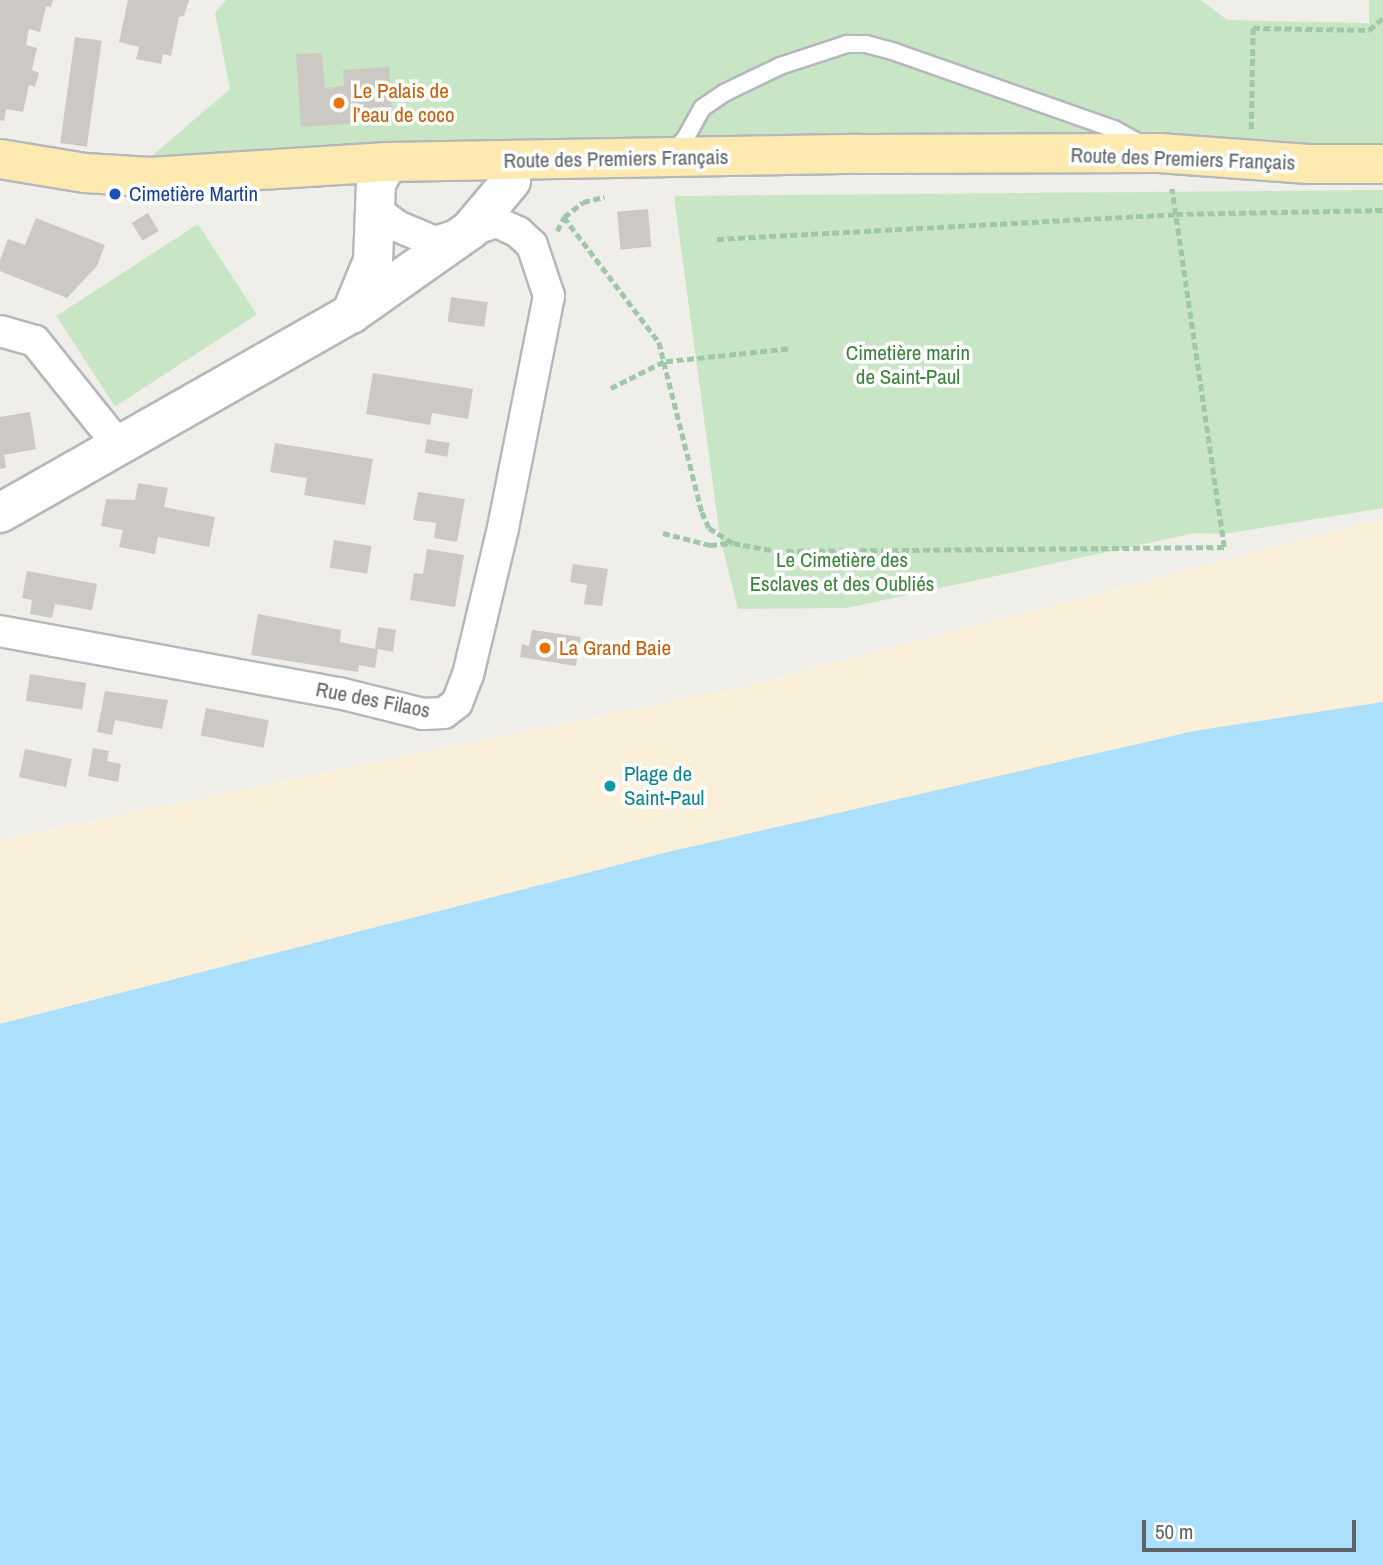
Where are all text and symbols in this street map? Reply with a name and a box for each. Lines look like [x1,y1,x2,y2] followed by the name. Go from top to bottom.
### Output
[353,78,454,128] place label: Le Palais de l’eau de coco
[331,95,347,111] marker: Le Palais de l’eau de coco
[1070,142,1296,176] street label: Route des Premiers Français
[503,144,729,174] street label: Route des Premiers Français
[129,181,258,207] place label: Cimetière Martin
[107,186,123,202] marker: Cimetière Martin
[846,340,970,390] park label: Cimetière marin de Saint-Paul
[750,547,934,597] park label: Le Cimetière des Esclaves et des Oubliés
[559,635,671,661] place label: La Grand Baie
[537,640,553,656] marker: La Grand Baie
[314,677,432,723] street label: Rue des Filaos
[624,761,704,811] place label: Plage de Saint-Paul
[602,778,618,794] marker: Plage de Saint-Paul
[1145,1506,1358,1550] scale bar
[1155,1517,1193,1546] text: 50 m

